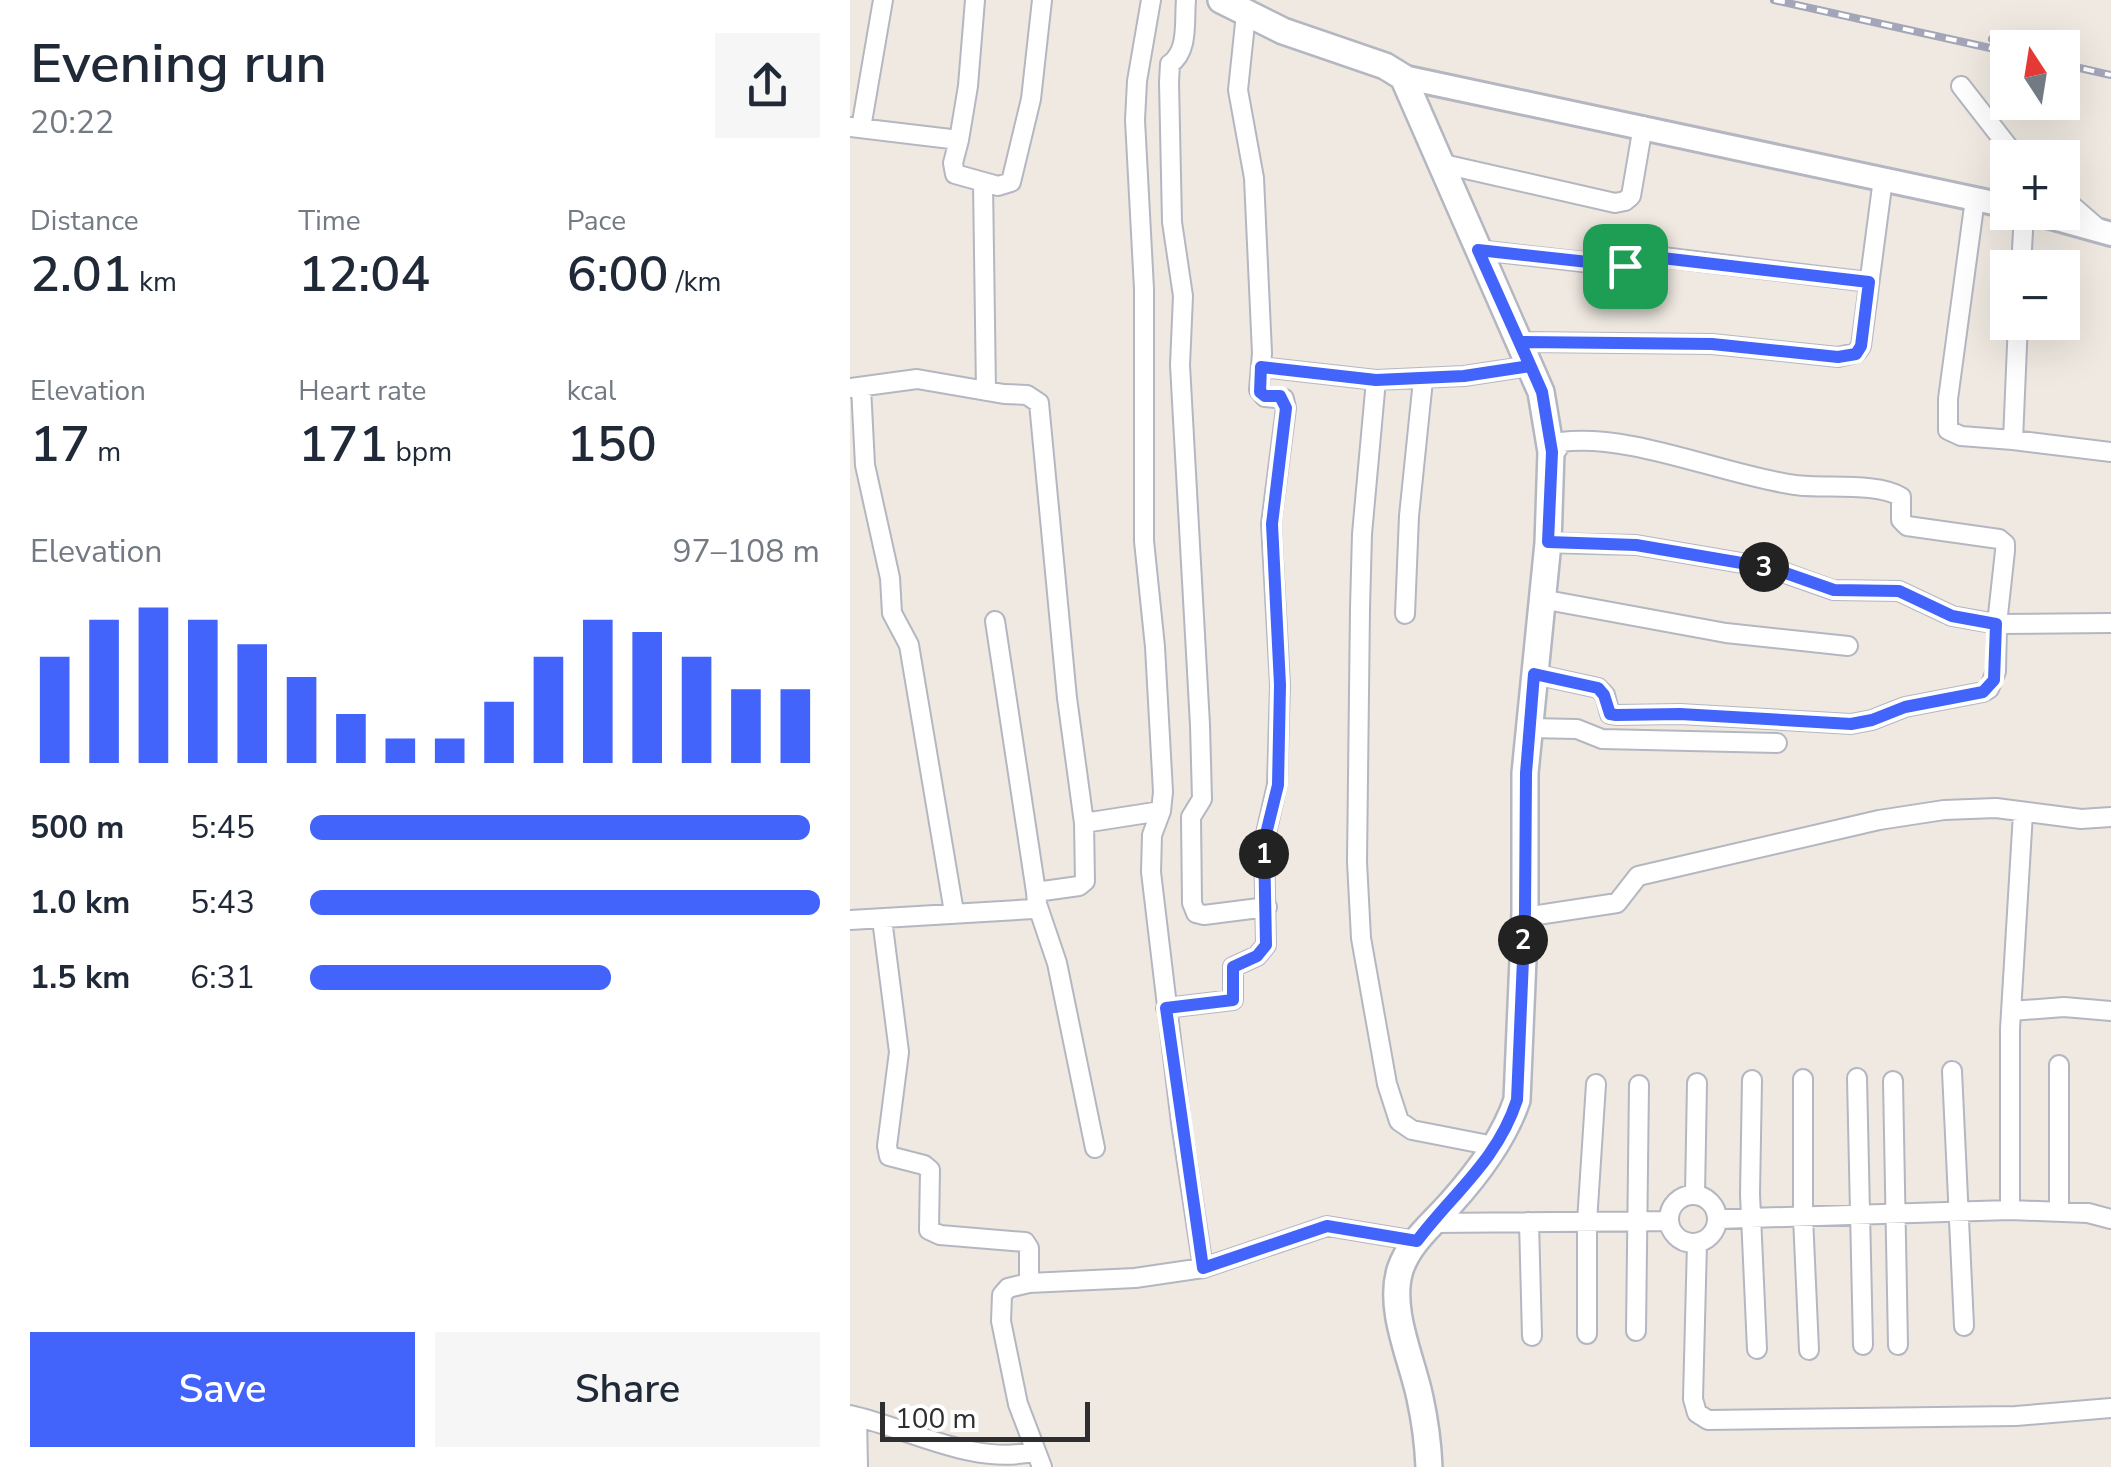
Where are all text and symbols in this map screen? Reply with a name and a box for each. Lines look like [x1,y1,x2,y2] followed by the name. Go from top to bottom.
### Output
[30,26,327,101] text: Evening run
[1990,30,2080,120] north arrow
[1990,30,2080,340] map controls
[715,33,820,138] button: share
[30,101,114,144] text: 20:22
[1990,140,2080,230] button: +
[30,202,139,240] text: Distance
[298,202,361,240] text: Time
[567,202,626,240] text: Pace
[1583,224,1668,309] pin
[1598,239,1653,294] icon: arrive
[30,240,132,309] text: 2.01
[298,240,430,309] text: 12:04
[567,240,669,309] text: 6:00
[1990,250,2080,340] button: −
[132,263,177,301] text: km
[669,263,722,301] text: /km
[30,372,146,410] text: Elevation
[298,372,426,410] text: Heart rate
[567,372,616,410] text: kcal
[30,410,90,479] text: 17
[298,410,388,479] text: 171
[567,410,657,479] text: 150
[90,433,121,471] text: m
[388,433,452,471] text: bpm
[30,530,163,573] text: Elevation
[672,530,820,573] text: 97–108 m
[1739,542,1789,592] pin: 3
[1756,548,1772,586] text: 3
[30,806,124,849] text: 500 m
[190,806,255,849] text: 5:45
[1239,829,1289,879] pin: 1
[1256,835,1272,873] text: 1
[30,881,130,924] text: 1.0 km
[190,881,255,924] text: 5:43
[1498,915,1548,965] pin: 2
[1515,921,1531,959] text: 2
[30,956,130,999] text: 1.5 km
[190,956,255,999] text: 6:31
[30,1332,415,1447] button: Save
[435,1332,820,1447] button: Share
[880,1397,1090,1442] scale bar
[895,1400,977,1438] text: 100 m

